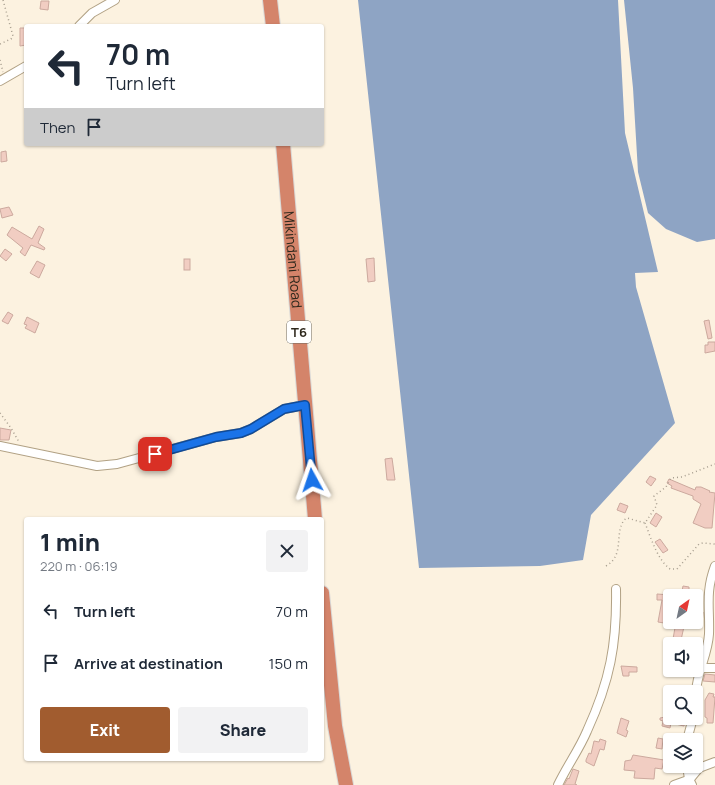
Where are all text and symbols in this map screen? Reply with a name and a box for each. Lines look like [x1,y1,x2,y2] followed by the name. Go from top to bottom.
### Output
[106,35,170,73] text: 70 m
[40,40,92,92] icon: left
[106,71,176,95] text: Turn left
[83,116,105,138] icon: arrive
[40,117,75,138] text: Then
[280,210,307,309] street label: Mikindani Road
[287,321,311,343] road number: T6
[138,437,172,471] pin
[144,443,166,465] icon: arrive
[291,459,333,501] position arrow
[40,525,100,558] text: 1 min
[266,530,308,572] button: close
[40,557,118,575] text: 220 m · 06:19
[663,589,703,629] north arrow
[663,589,703,773] map controls
[40,600,62,622] icon: left
[74,601,136,622] text: Turn left
[276,601,308,622] text: 70 m
[663,637,703,677] button: sound
[40,652,62,674] icon: arrive
[74,653,223,674] text: Arrive at destination
[269,653,308,674] text: 150 m
[663,685,703,725] button: search
[40,707,170,753] button: Exit
[178,707,308,753] button: Share
[663,733,703,773] button: layers

